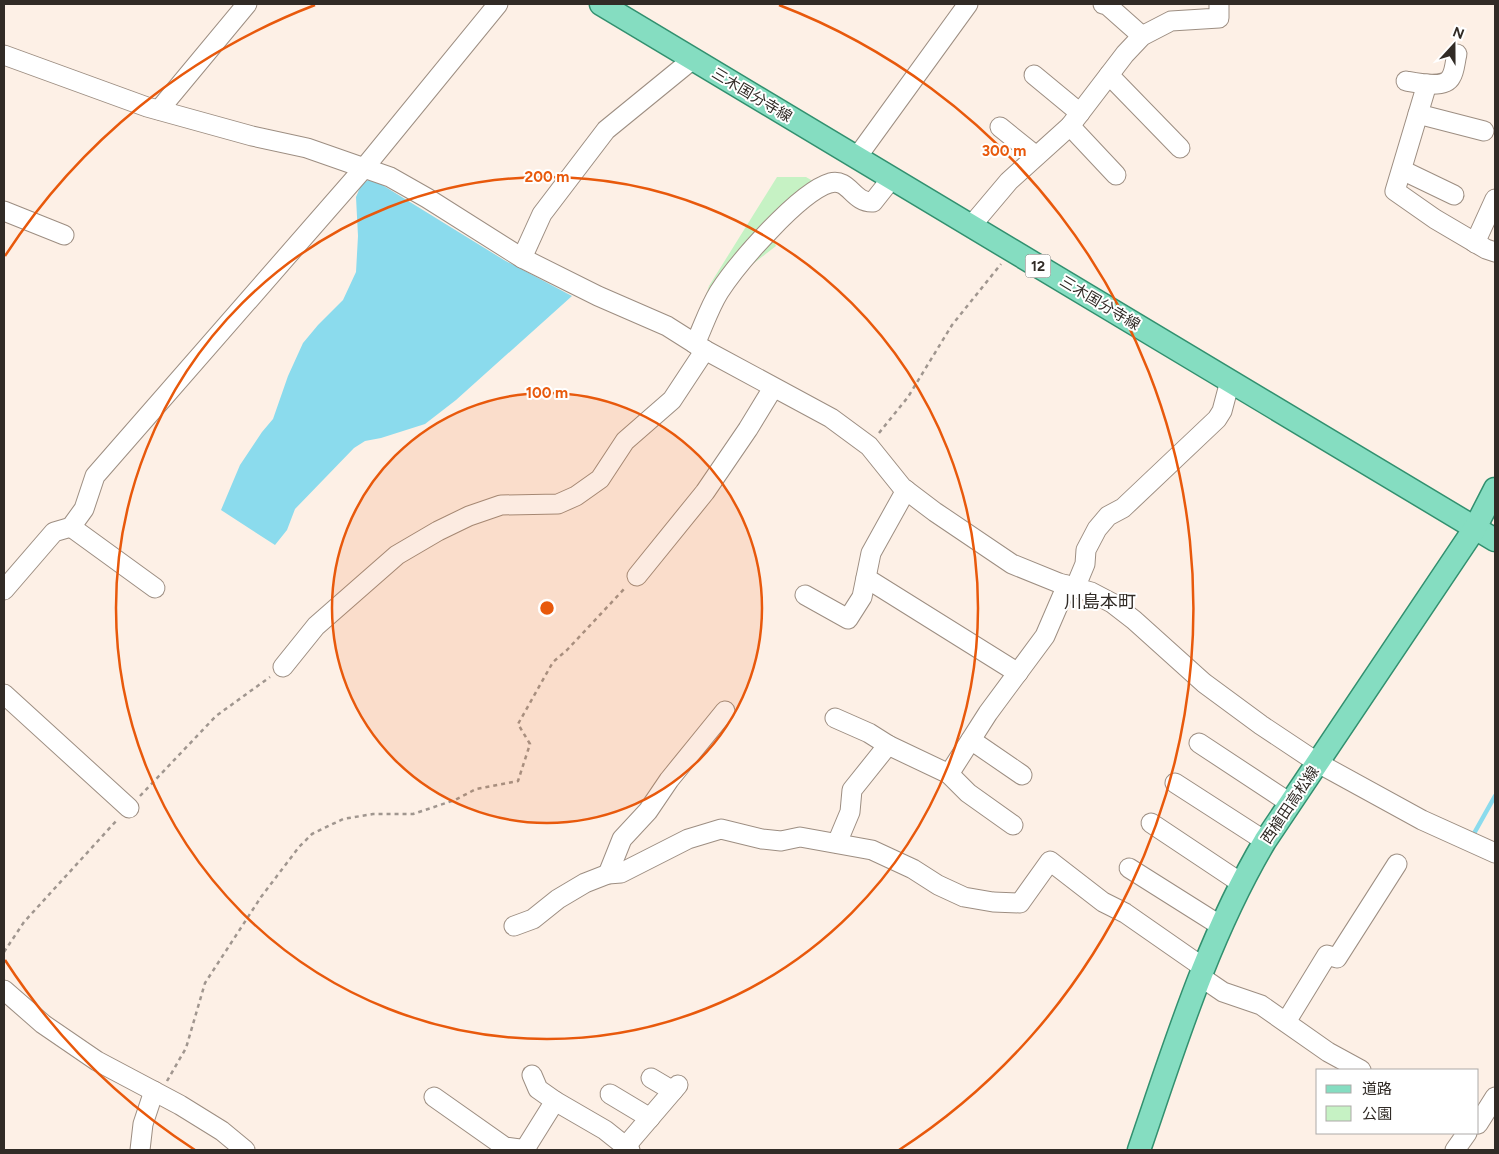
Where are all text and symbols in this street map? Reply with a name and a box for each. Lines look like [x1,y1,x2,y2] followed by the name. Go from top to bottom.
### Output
[1429,20,1479,70] north arrow
[1450,23,1467,43] text: N
[709,64,795,126] street label: 三木国分寺線
[982,142,1026,160] text: 300 m
[525,168,569,186] text: 200 m
[1026,255,1050,278] road number: 12
[1057,272,1143,334] street label: 三木国分寺線
[526,384,568,402] text: 100 m
[1064,591,1136,613] district label: 川島本町
[538,599,556,617] centre of rings
[1257,763,1323,847] street label: 西植田高松線
[1316,1069,1479,1134] legend
[1362,1080,1392,1098] text: 道路
[1362,1105,1392,1123] text: 公園

